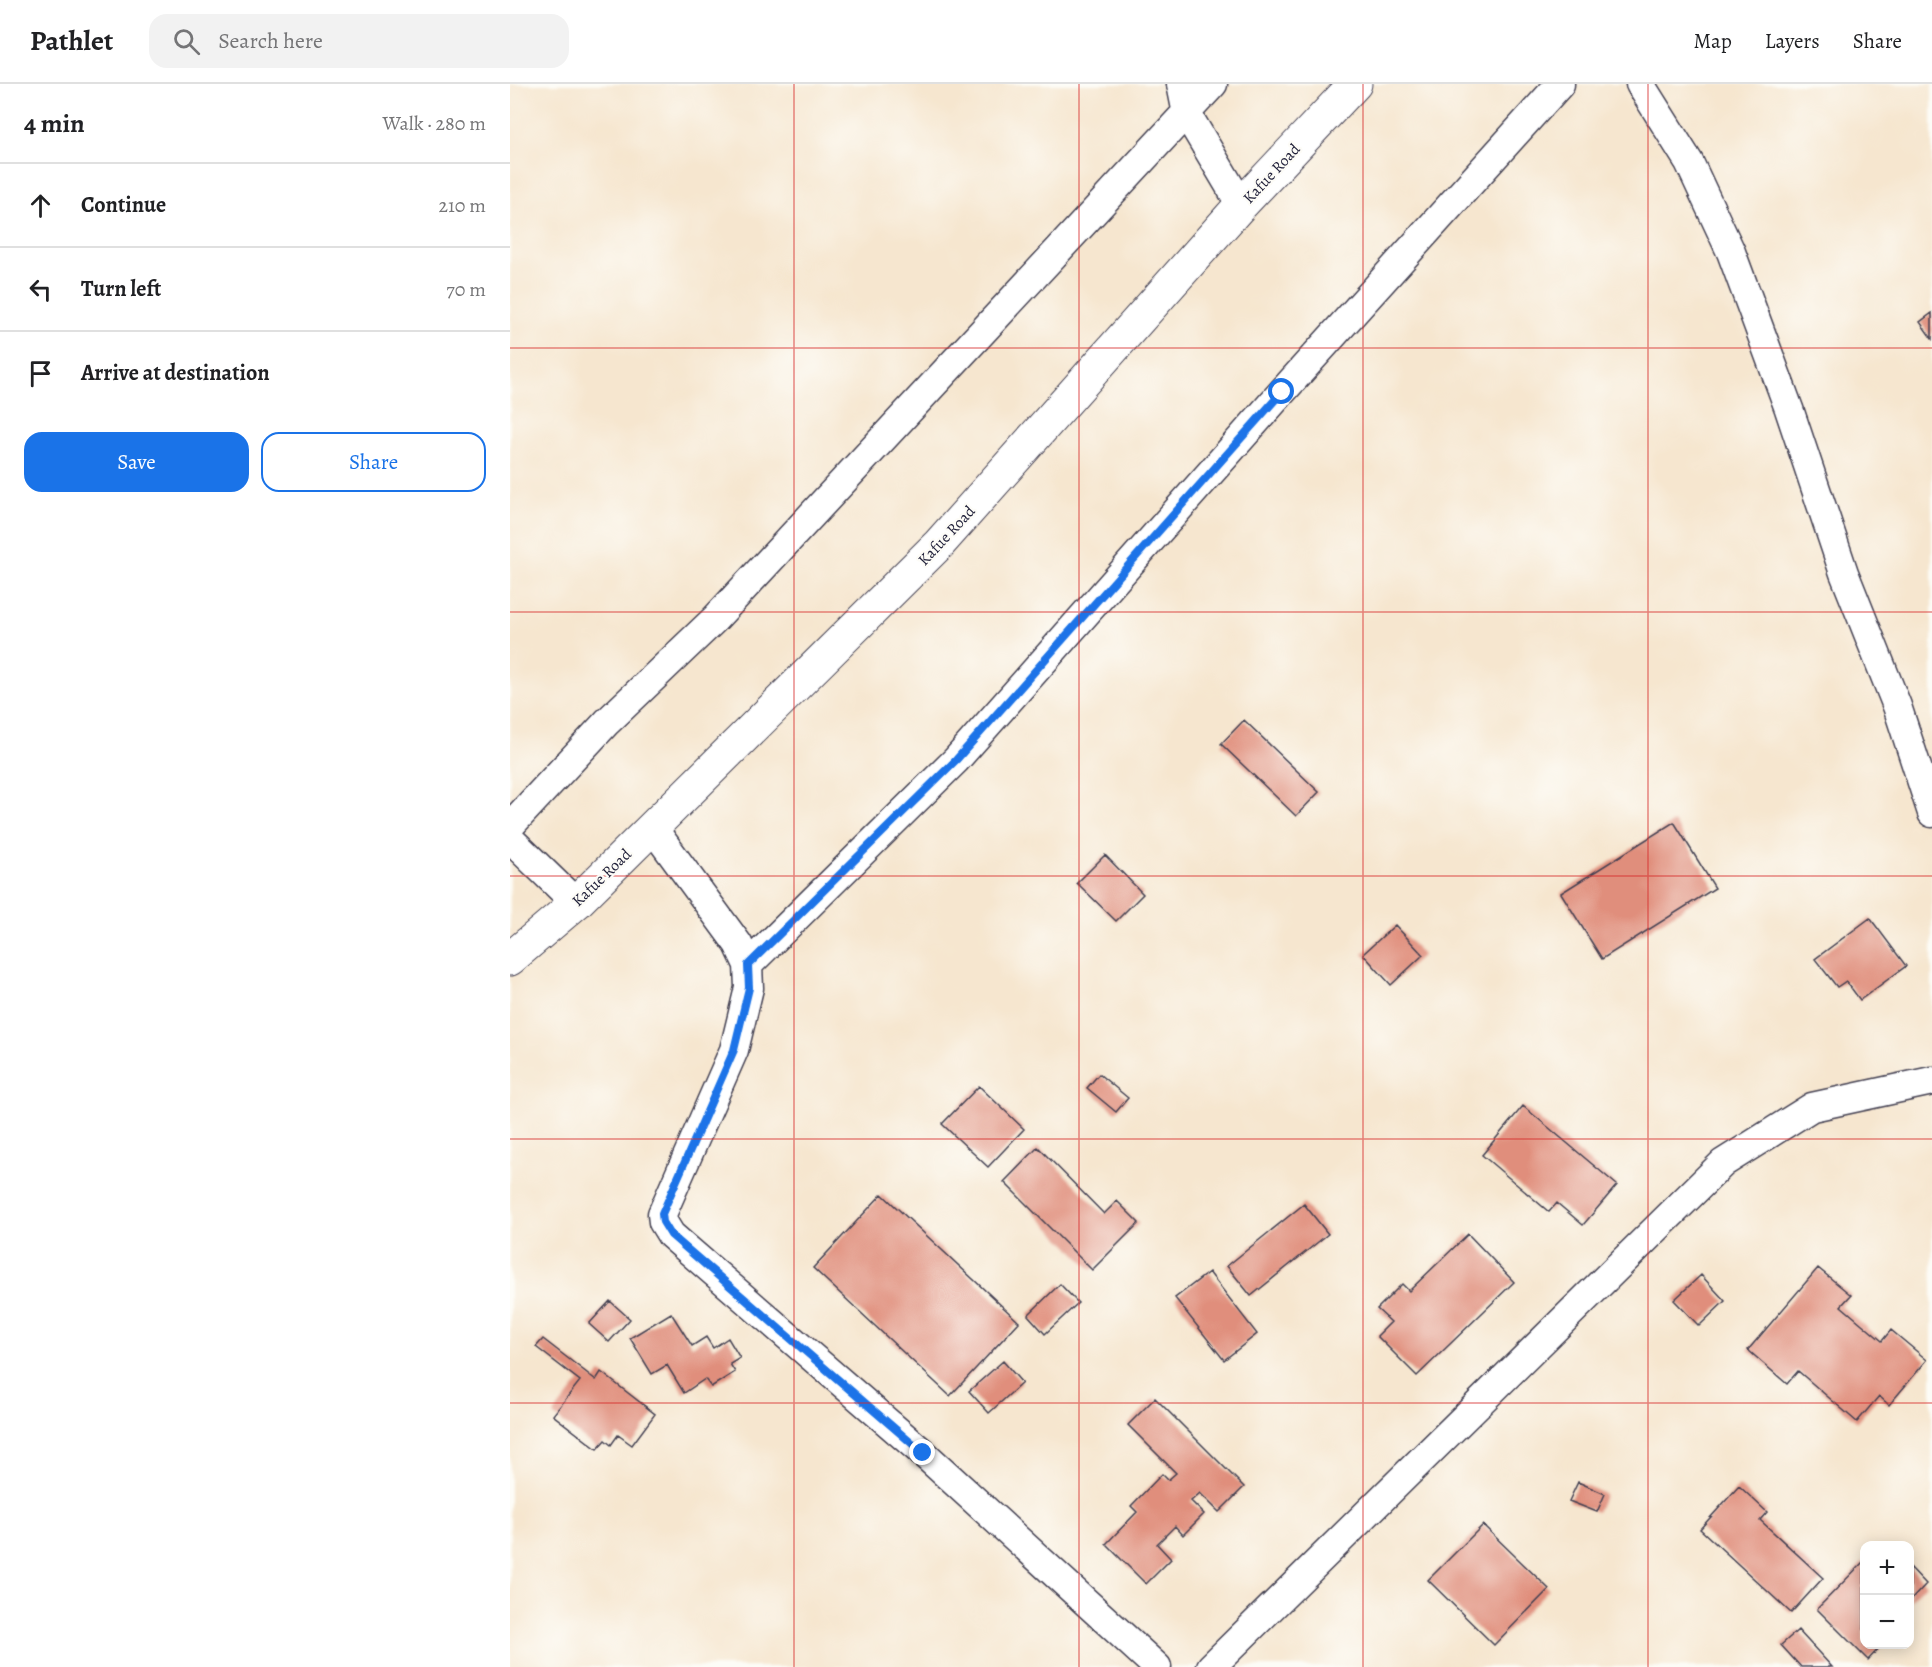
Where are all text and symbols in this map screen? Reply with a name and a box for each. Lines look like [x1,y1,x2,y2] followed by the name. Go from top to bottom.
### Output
[149,14,569,68] search box
[30,22,113,60] text: Pathlet
[170,25,203,58] icon: search
[218,26,323,56] text: Search here
[1693,27,1732,55] text: Map
[1765,27,1820,55] text: Layers
[1853,27,1902,55] text: Share
[24,106,85,141] text: 4 min
[382,110,486,137] text: Walk · 280 m
[1238,138,1306,209] street label: Kafue Road
[24,189,57,222] icon: ahead
[81,190,166,220] text: Continue
[438,192,486,219] text: 210 m
[24,273,57,306] icon: left
[81,274,161,304] text: Turn left
[446,276,486,303] text: 70 m
[24,357,57,390] icon: arrive
[81,358,270,388] text: Arrive at destination
[1268,378,1294,404] route start
[24,432,249,492] button: Save
[261,432,486,492] button: Share
[913,500,981,571] street label: Kafue Road
[567,844,637,912] street label: Kafue Road
[909,1439,935,1465] route end
[1860,1541,1914,1649] map controls
[1860,1541,1914,1595] button: +
[1860,1595,1914,1649] button: −

